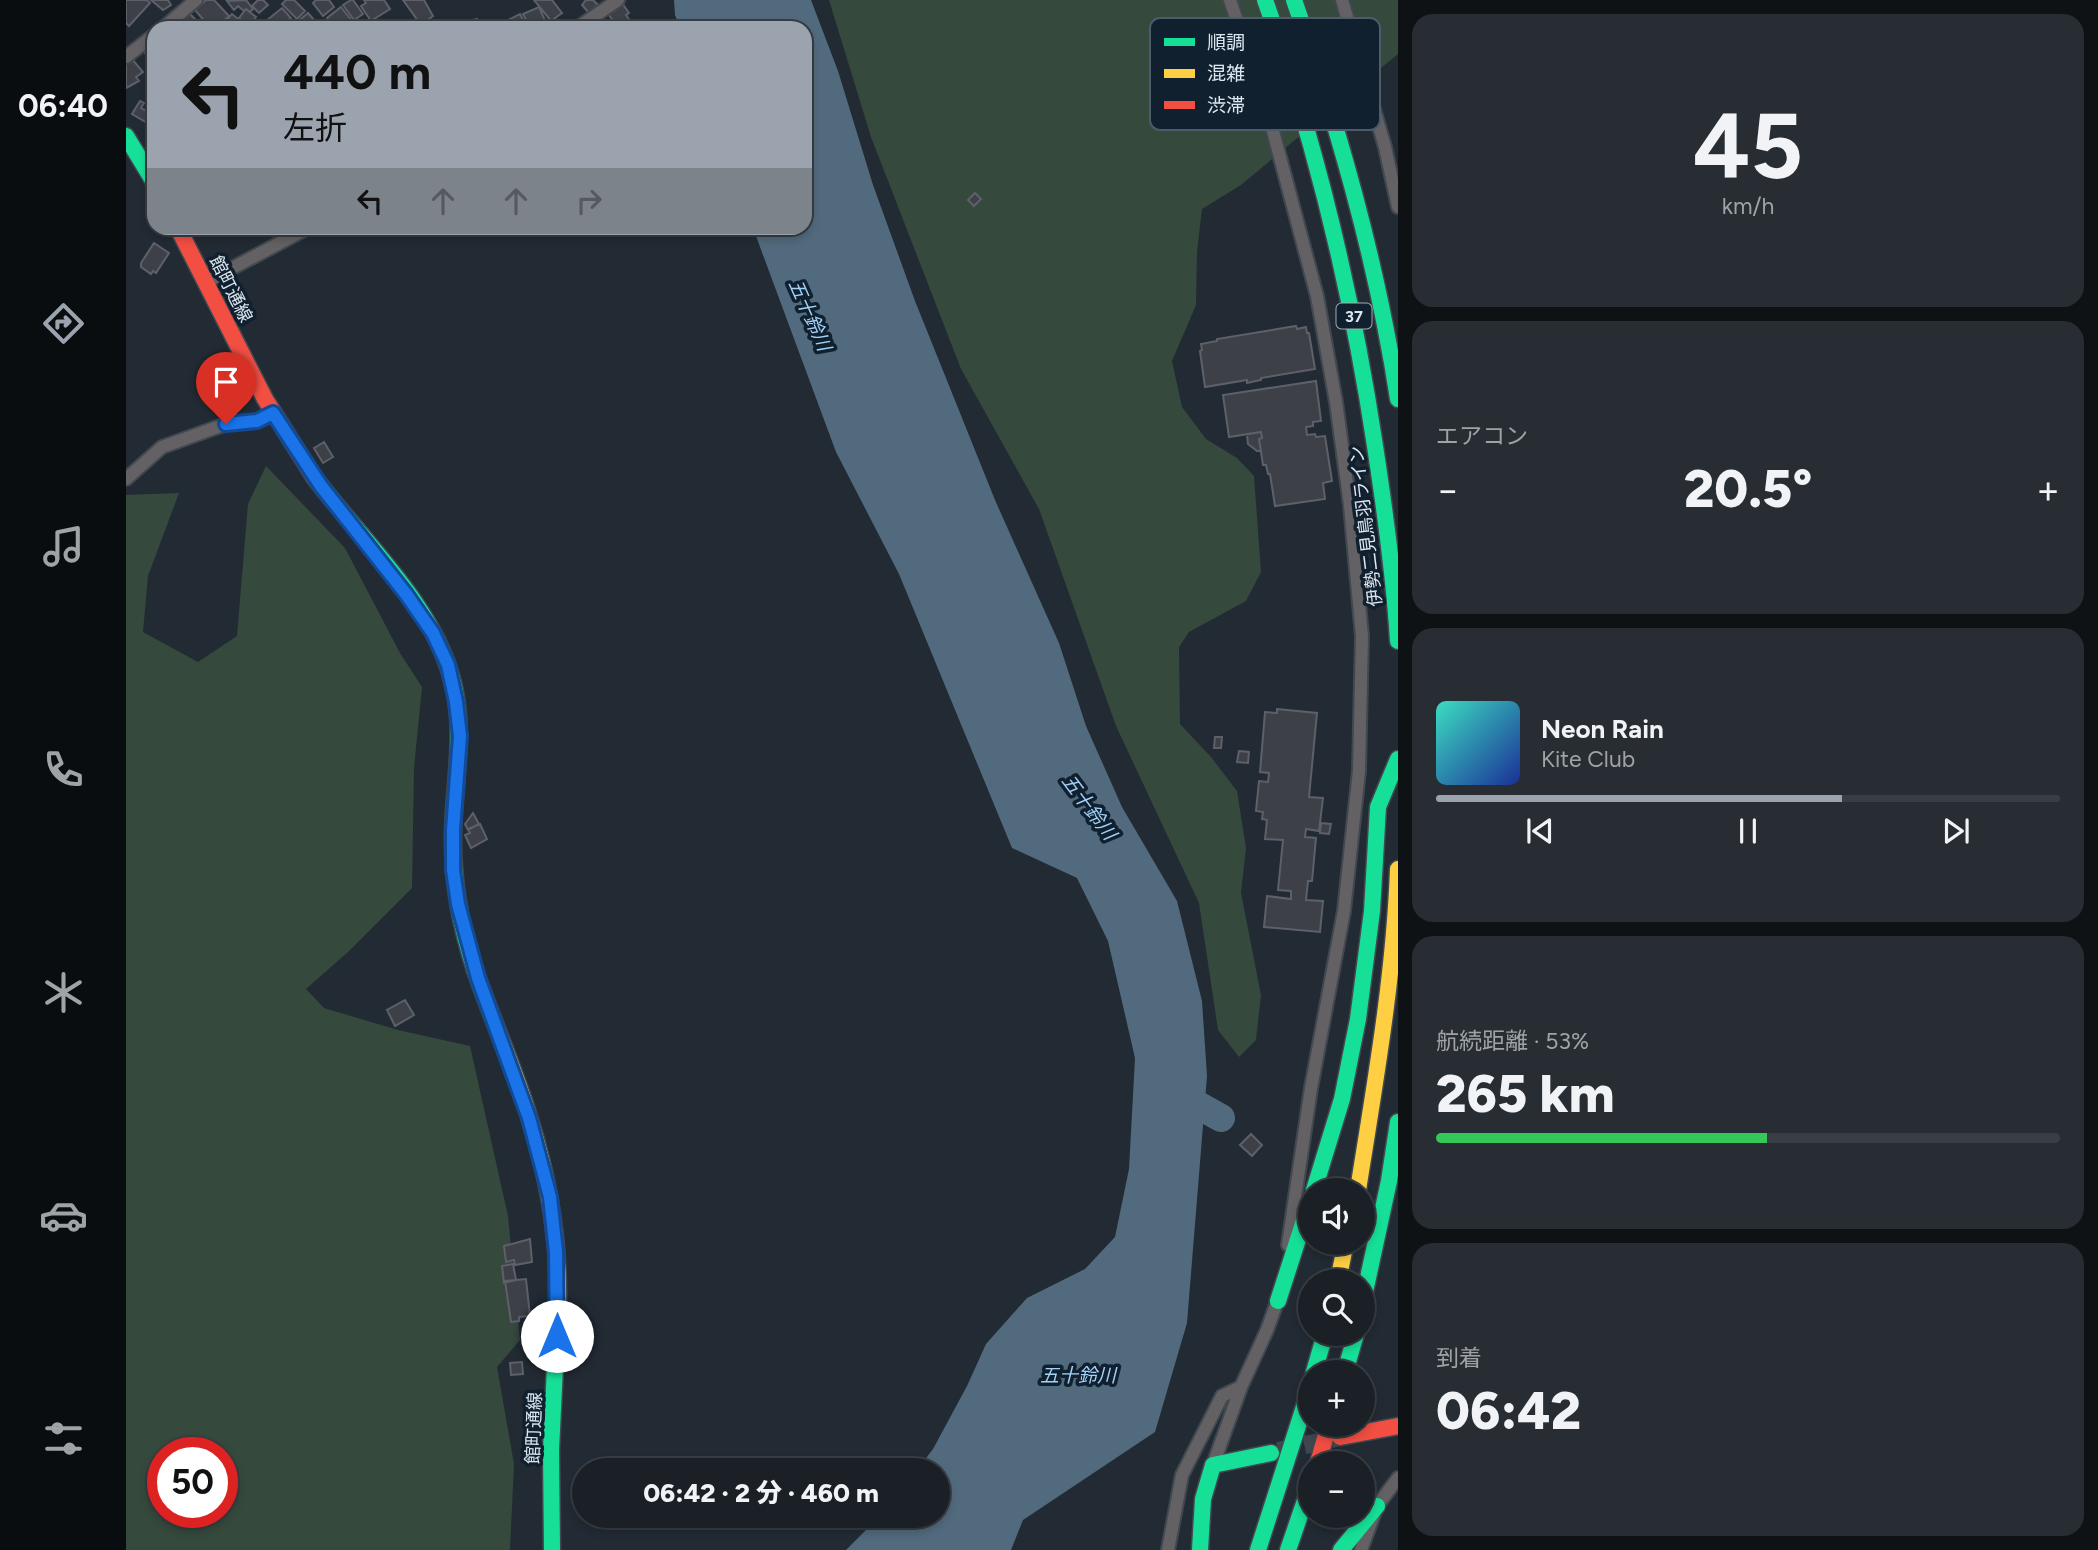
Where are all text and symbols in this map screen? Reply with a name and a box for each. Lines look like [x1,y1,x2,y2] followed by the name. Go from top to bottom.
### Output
[1150,18,1380,130] legend
[1207,31,1245,54] text: 順調
[283,42,431,101] text: 440 m
[168,49,259,140] icon: left
[1207,62,1245,85] text: 混雑
[18,87,108,125] text: 06:40
[1693,92,1803,201] text: 45
[1207,94,1245,117] text: 渋滞
[283,109,347,147] text: 左折
[351,182,389,220] icon: left
[424,182,462,220] icon: ahead
[497,182,535,220] icon: ahead
[570,182,608,220] icon: right
[1722,192,1774,220] text: km/h
[205,252,257,326] street label: 館町通線
[784,276,837,356] water label: 五十鈴川
[39,299,88,348] icon: directions
[1336,304,1372,328] road number: 37
[196,352,256,424] pin
[207,363,245,401] icon: arrive
[1436,422,1528,450] text: エアコン
[1345,444,1387,608] street label: 伊勢二見鳥羽ライン
[1684,458,1812,520] text: 20.5°
[1436,467,1460,513] text: −
[2036,467,2060,513] text: +
[39,522,88,571] icon: music
[1541,713,1664,745] text: Neon Rain
[39,745,88,794] icon: phone
[1541,745,1635,773] text: Kite Club
[1057,770,1122,846] water label: 五十鈴川
[1521,812,1559,850] icon: previous
[1729,812,1767,850] icon: pause
[1937,812,1975,850] icon: next
[39,968,88,1017] icon: climate
[1436,1027,1589,1055] text: 航続距離 · 53%
[1436,1063,1615,1125] text: 265 km
[1298,1178,1375,1528] map controls
[1298,1178,1375,1255] button: sound
[39,1191,88,1240] icon: car
[1298,1269,1375,1346] button: search
[520,1299,594,1373] position arrow
[1436,1344,1482,1372] text: 到着
[1298,1360,1375,1437] button: +
[1040,1364,1118,1387] water label: 五十鈴川
[1436,1380,1581,1442] text: 06:42
[522,1392,546,1464] street label: 館町通線
[39,1414,88,1463] icon: filters
[147,1437,238,1528] speed limit sign: 50
[1298,1451,1375,1528] button: −
[643,1477,879,1509] text: 06:42 · 2 分 · 460 m

